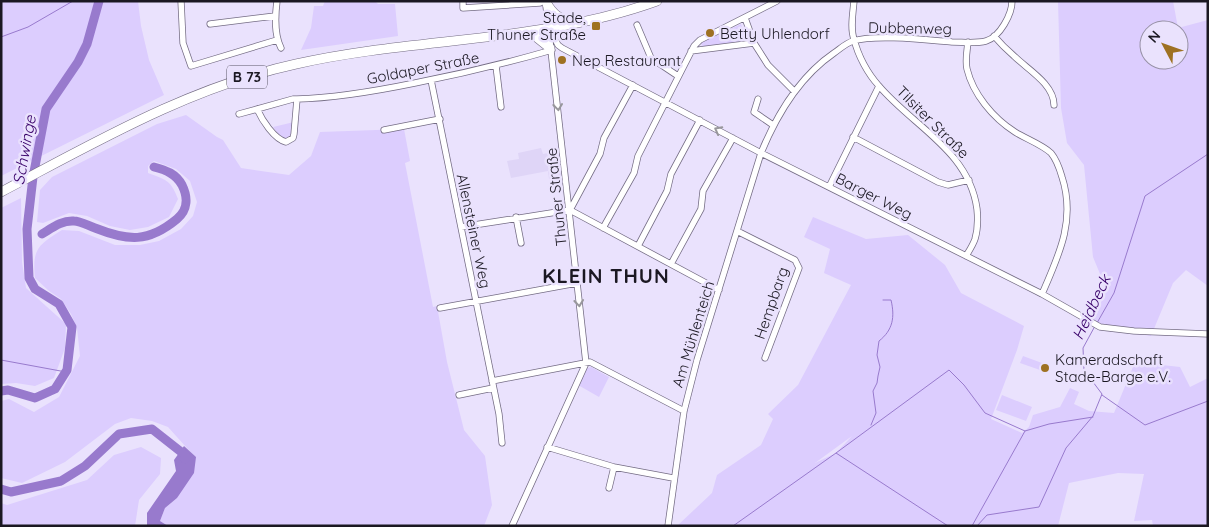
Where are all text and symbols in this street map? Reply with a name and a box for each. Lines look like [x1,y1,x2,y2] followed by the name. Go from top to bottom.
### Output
[487,8,586,44] place label: Stade, Thuner Straße
[868,18,952,38] street label: Dubbenweg
[590,20,602,32] marker: Stade, Thuner Straße
[1139,20,1189,70] north arrow
[720,24,831,43] place label: Betty Uhlendorf
[704,27,716,39] marker: Betty Uhlendorf
[1144,27,1164,46] text: N
[365,48,481,88] street label: Goldaper Straße
[572,51,681,70] place label: Nep Restaurant
[556,54,568,66] marker: Nep Restaurant
[227,66,267,88] road number: B 73
[893,82,973,162] street label: Tilsiter Straße
[552,103,563,111] one-way arrow
[8,113,40,186] water label: Schwinge
[714,126,723,136] one-way arrow
[541,147,571,247] street label: Thuner Straße
[832,169,916,223] street label: Barger Weg
[453,172,495,290] street label: Allensteiner Weg
[542,263,670,288] district label: KLEIN THUN
[750,264,792,342] street label: Hempbarg
[1067,270,1115,343] water label: Heidbeck
[668,278,718,390] street label: Am Mühlenteich
[573,299,584,307] one-way arrow
[1055,350,1171,386] place label: Kameradschaft Stade-Barge e.V.
[1039,362,1051,374] marker: Kameradschaft Stade-Barge e.V.

